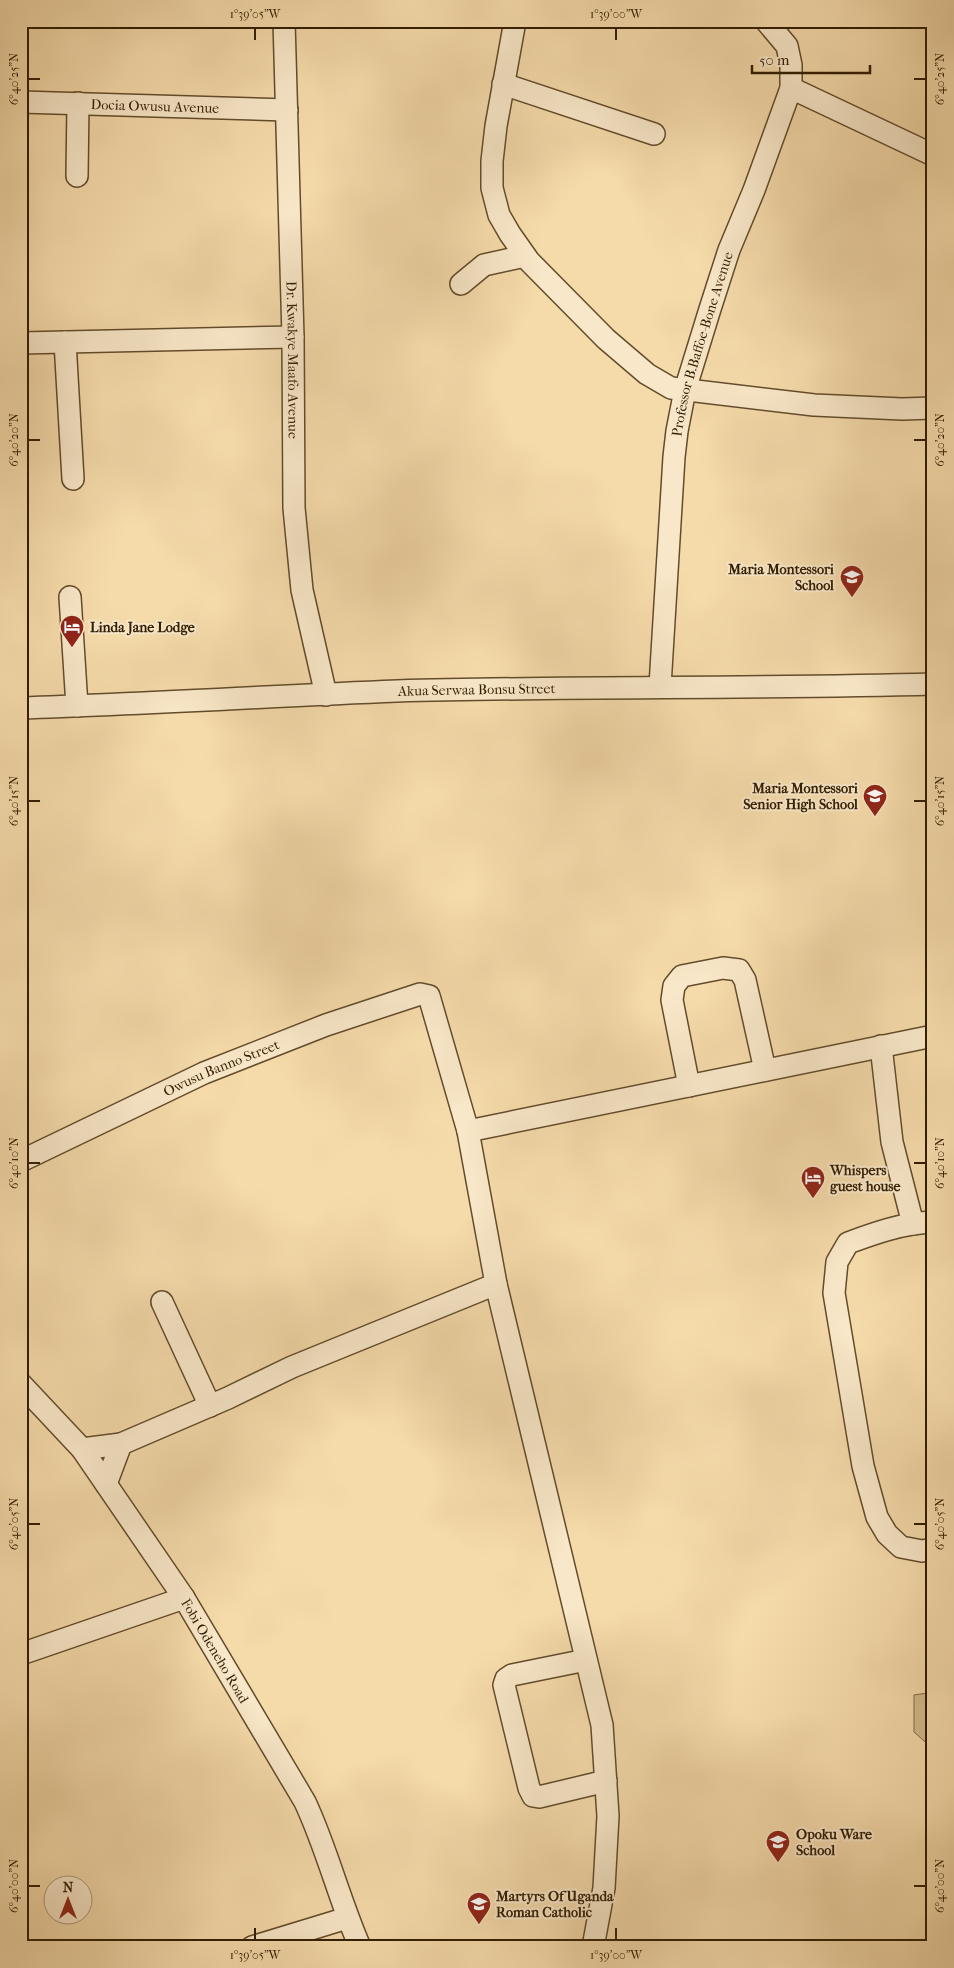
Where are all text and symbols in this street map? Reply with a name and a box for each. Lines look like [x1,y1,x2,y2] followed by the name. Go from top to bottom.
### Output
[230,7,282,21] text: 1°39'05"W
[590,7,643,21] text: 1°39'00"W
[752,42,869,74] scale bar
[759,51,790,69] text: 50 m
[7,53,21,105] text: 6°40'25"N
[933,53,947,105] text: 6°40'25"N
[90,96,219,116] street label: Docia Owusu Avenue
[668,250,736,437] street label: Professor B.Baffoe-Bone Avenue
[283,281,302,439] street label: Dr. Kwakye Maafo Avenue
[7,413,21,467] text: 6°40'20"N
[933,413,947,467] text: 6°40'20"N
[727,561,835,594] place label: Maria Montessori School
[839,564,865,598] school or university icon: Maria Montessori School
[59,614,85,648] hotel icon: Linda Jane Lodge
[90,619,195,636] place label: Linda Jane Lodge
[397,680,555,699] street label: Akua Serwaa Bonsu Street
[7,776,21,826] text: 6°40'15"N
[933,776,947,826] text: 6°40'15"N
[743,780,859,813] place label: Maria Montessori Senior High School
[862,783,888,817] school or university icon: Maria Montessori Senior High School
[160,1036,282,1100] street label: Owusu Banno Street
[7,1137,21,1189] text: 6°40'10"N
[933,1137,947,1189] text: 6°40'10"N
[829,1162,901,1195] place label: Whispers guest house
[800,1165,826,1199] hotel icon: Whispers guest house
[7,1498,21,1550] text: 6°40'05"N
[933,1498,947,1550] text: 6°40'05"N
[178,1595,253,1706] street label: Fobi Odeneho Road
[796,1826,872,1859] place label: Opoku Ware School
[765,1829,791,1863] school or university icon: Opoku Ware School
[7,1859,21,1913] text: 6°40'00"N
[933,1859,947,1913] text: 6°40'00"N
[42,1876,92,1926] north arrow
[63,1879,74,1896] text: N
[495,1888,614,1921] place label: Martyrs Of Uganda Roman Catholic
[466,1891,492,1925] school or university icon: Martyrs Of Uganda Roman Catholic
[230,1948,282,1962] text: 1°39'05"W
[590,1948,643,1962] text: 1°39'00"W

